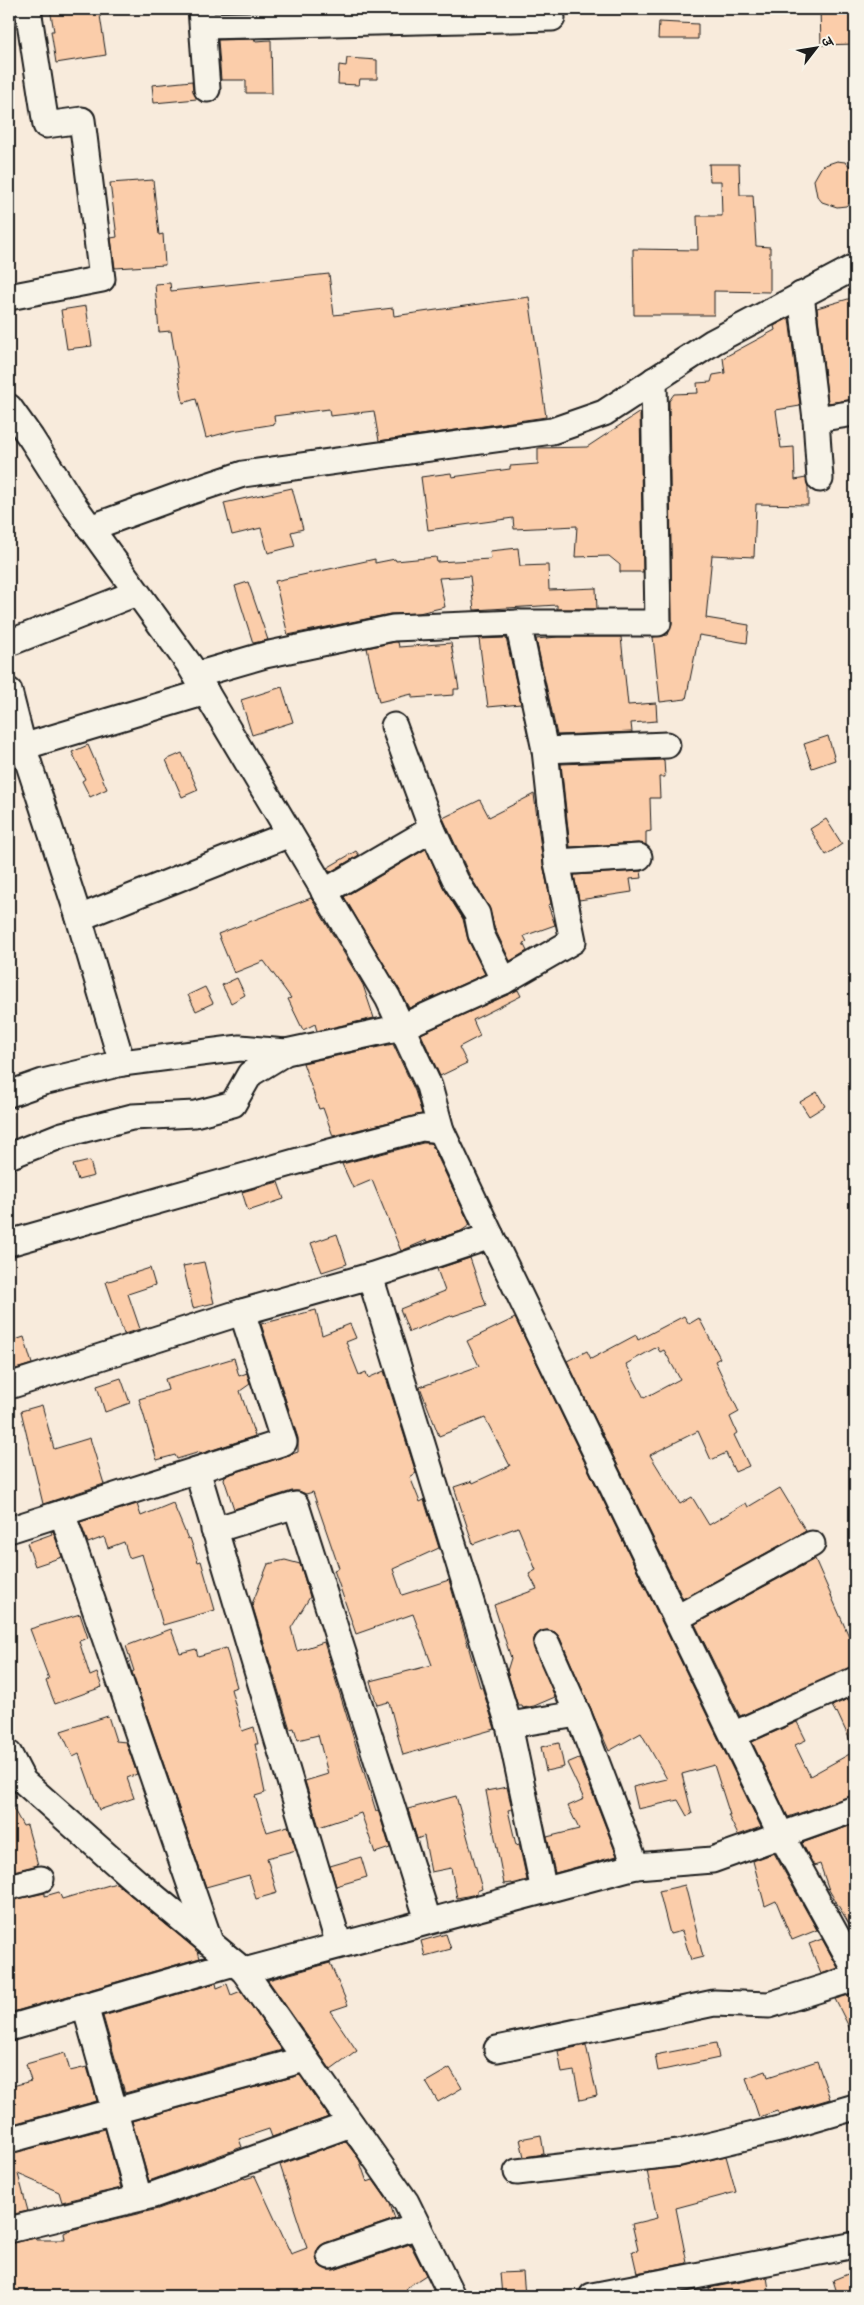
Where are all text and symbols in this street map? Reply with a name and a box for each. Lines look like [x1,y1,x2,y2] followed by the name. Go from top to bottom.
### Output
[792,22,842,72] north arrow
[815,32,840,54] text: उ

